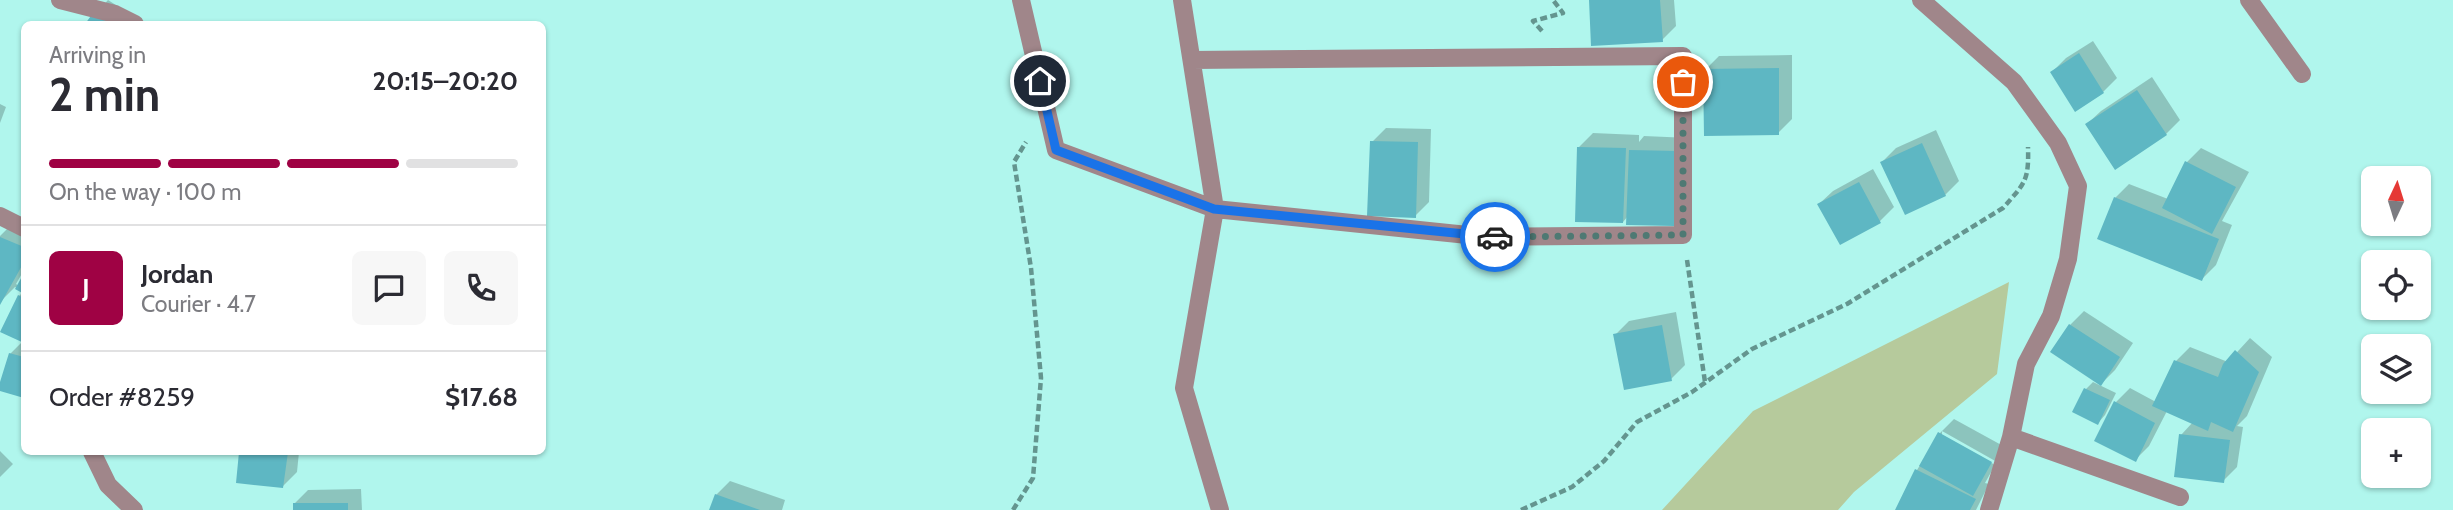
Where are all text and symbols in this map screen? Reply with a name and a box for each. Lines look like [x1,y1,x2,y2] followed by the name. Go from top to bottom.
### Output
[49,41,146,69] text: Arriving in
[1010,51,1070,111] pin
[1653,52,1713,112] pin
[1021,62,1059,100] icon: home
[1664,63,1702,101] icon: bag
[372,65,518,97] text: 20:15–20:20
[49,67,160,123] text: 2 min
[2361,166,2431,236] north arrow
[2361,166,2431,488] map controls
[49,178,241,206] text: On the way · 100 m
[1460,202,1530,272] courier
[1476,218,1514,256] icon: car
[2361,250,2431,320] button: locate
[352,251,426,325] button: chat
[444,251,518,325] button: phone
[141,258,213,290] text: Jordan
[82,272,90,304] text: J
[141,290,256,318] text: Courier · 4.7
[2361,334,2431,404] button: layers
[49,381,195,413] text: Order #8259
[445,381,518,413] text: $17.68
[2361,418,2431,488] button: +

